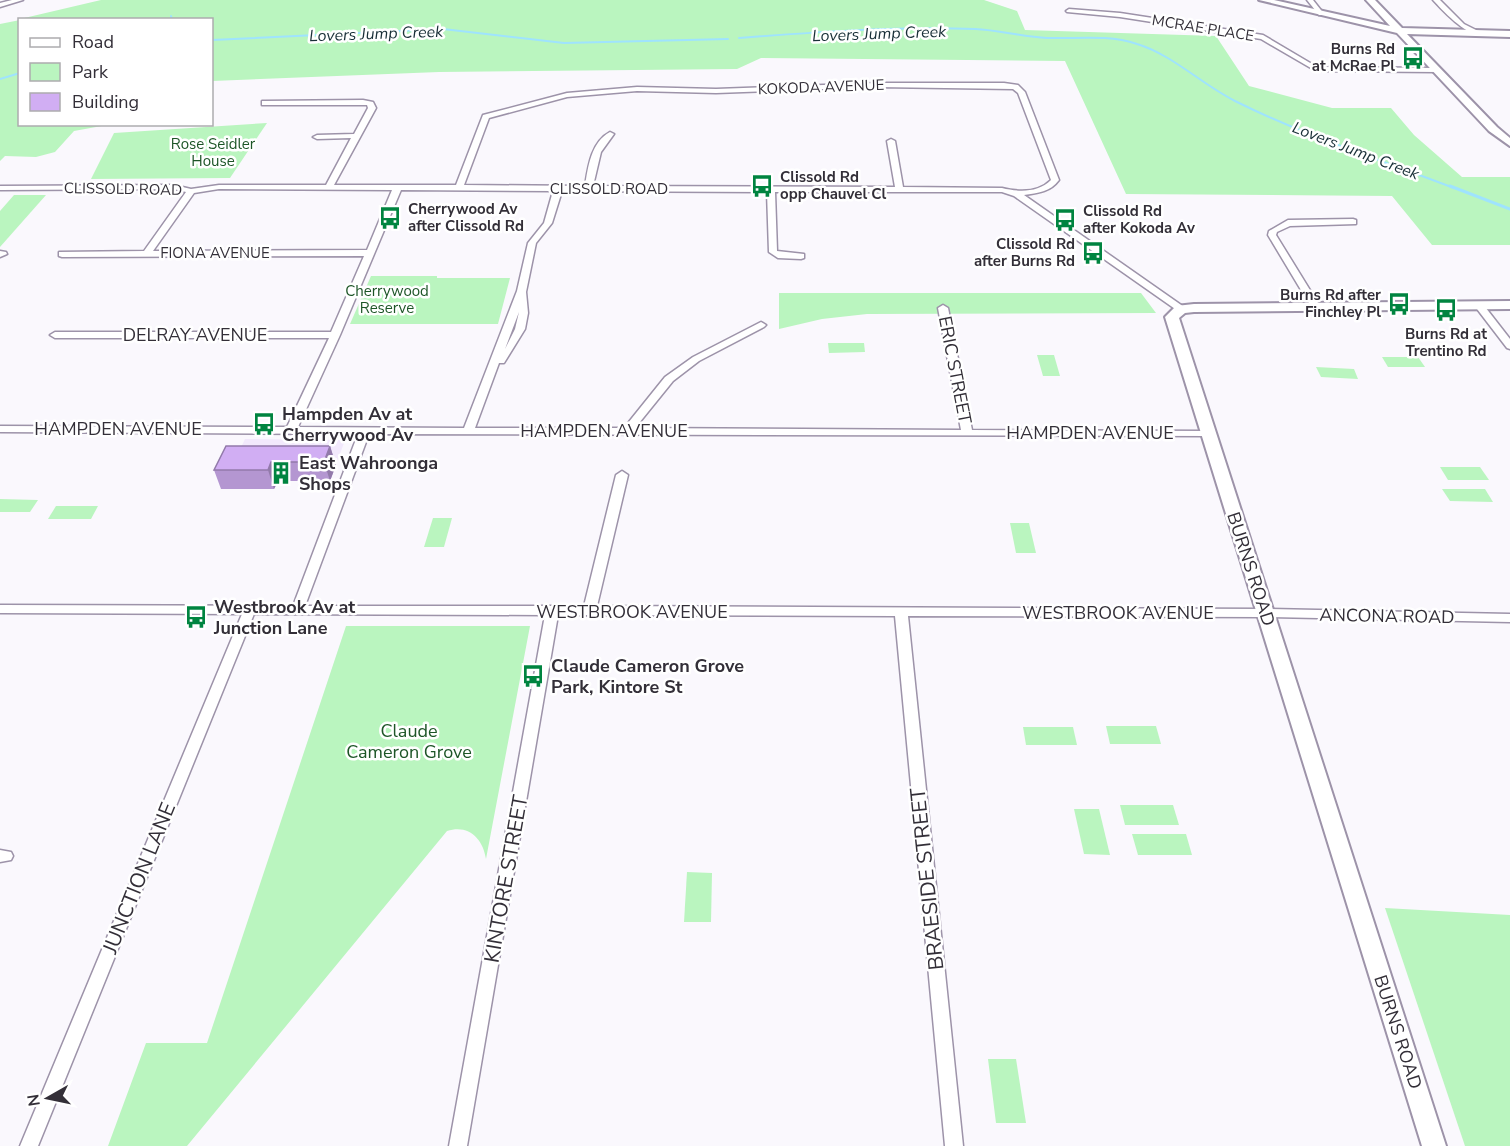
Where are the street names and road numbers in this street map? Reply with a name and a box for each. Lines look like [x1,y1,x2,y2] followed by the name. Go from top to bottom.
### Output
[1150,10,1256,46] street label: MCRAE PLACE
[757,75,885,99] street label: KOKODA AVENUE
[64,178,182,200] street label: CLISSOLD ROAD
[550,179,668,199] street label: CLISSOLD ROAD
[160,243,270,263] street label: FIONA AVENUE
[933,314,977,426] street label: ERIC STREET
[123,323,267,347] street label: DELRAY AVENUE
[34,417,202,441] street label: HAMPDEN AVENUE
[520,419,688,443] street label: HAMPDEN AVENUE
[1006,421,1174,445] street label: HAMPDEN AVENUE
[1221,509,1281,629] street label: BURNS ROAD
[536,600,728,624] street label: WESTBROOK AVENUE
[1022,601,1214,625] street label: WESTBROOK AVENUE
[1319,603,1455,629] street label: ANCONA ROAD
[903,786,950,971] street label: BRAESIDE STREET
[477,793,535,965] street label: KINTORE STREET
[96,798,182,959] street label: JUNCTION LANE
[1368,972,1428,1092] street label: BURNS ROAD

